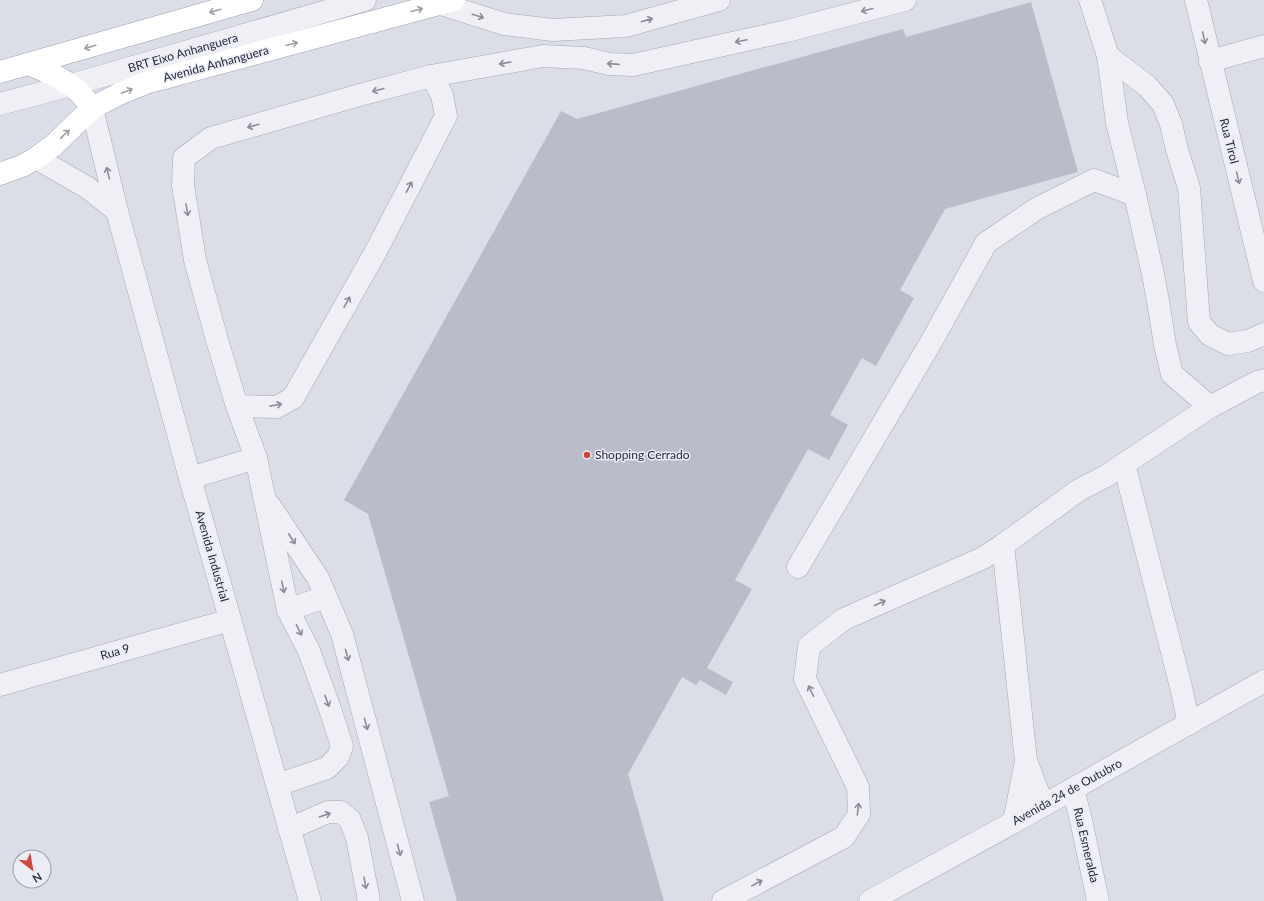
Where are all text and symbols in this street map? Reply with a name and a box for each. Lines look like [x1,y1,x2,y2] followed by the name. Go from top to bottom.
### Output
[411,6,424,13] one-way arrow
[861,7,874,14] one-way arrow
[208,8,221,15] one-way arrow
[471,13,484,20] one-way arrow
[640,16,653,24] one-way arrow
[126,30,239,75] street label: BRT Eixo Anhanguera
[1201,31,1209,44] one-way arrow
[735,37,748,45] one-way arrow
[285,40,298,47] one-way arrow
[161,42,270,85] street label: Avenida Anhanguera
[83,44,96,51] one-way arrow
[499,59,512,67] one-way arrow
[607,60,620,68] one-way arrow
[120,87,132,94] one-way arrow
[371,87,384,94] one-way arrow
[1217,117,1242,165] street label: Rua Tirol
[247,123,260,130] one-way arrow
[60,129,70,139] one-way arrow
[103,167,111,180] one-way arrow
[1235,171,1243,184] one-way arrow
[406,181,413,193] one-way arrow
[183,203,191,216] one-way arrow
[344,296,352,308] one-way arrow
[269,401,282,409] one-way arrow
[595,447,690,462] place label: Shopping Cerrado
[582,450,592,460] marker: Shopping Cerrado
[192,508,233,603] street label: Avenida Industrial
[288,533,296,544] one-way arrow
[280,580,288,593] one-way arrow
[874,599,886,607] one-way arrow
[296,624,303,636] one-way arrow
[98,640,131,663] street label: Rua 9
[344,649,352,662] one-way arrow
[807,685,814,697] one-way arrow
[324,695,332,707] one-way arrow
[363,717,370,730] one-way arrow
[1009,755,1124,828] street label: Avenida 24 de Outubro
[854,803,862,816] one-way arrow
[1071,806,1102,884] street label: Rua Esmeralda
[318,810,330,818] one-way arrow
[396,843,403,856] one-way arrow
[12,849,52,889] north arrow
[30,870,44,886] text: N
[362,876,370,889] one-way arrow
[751,879,763,886] one-way arrow

